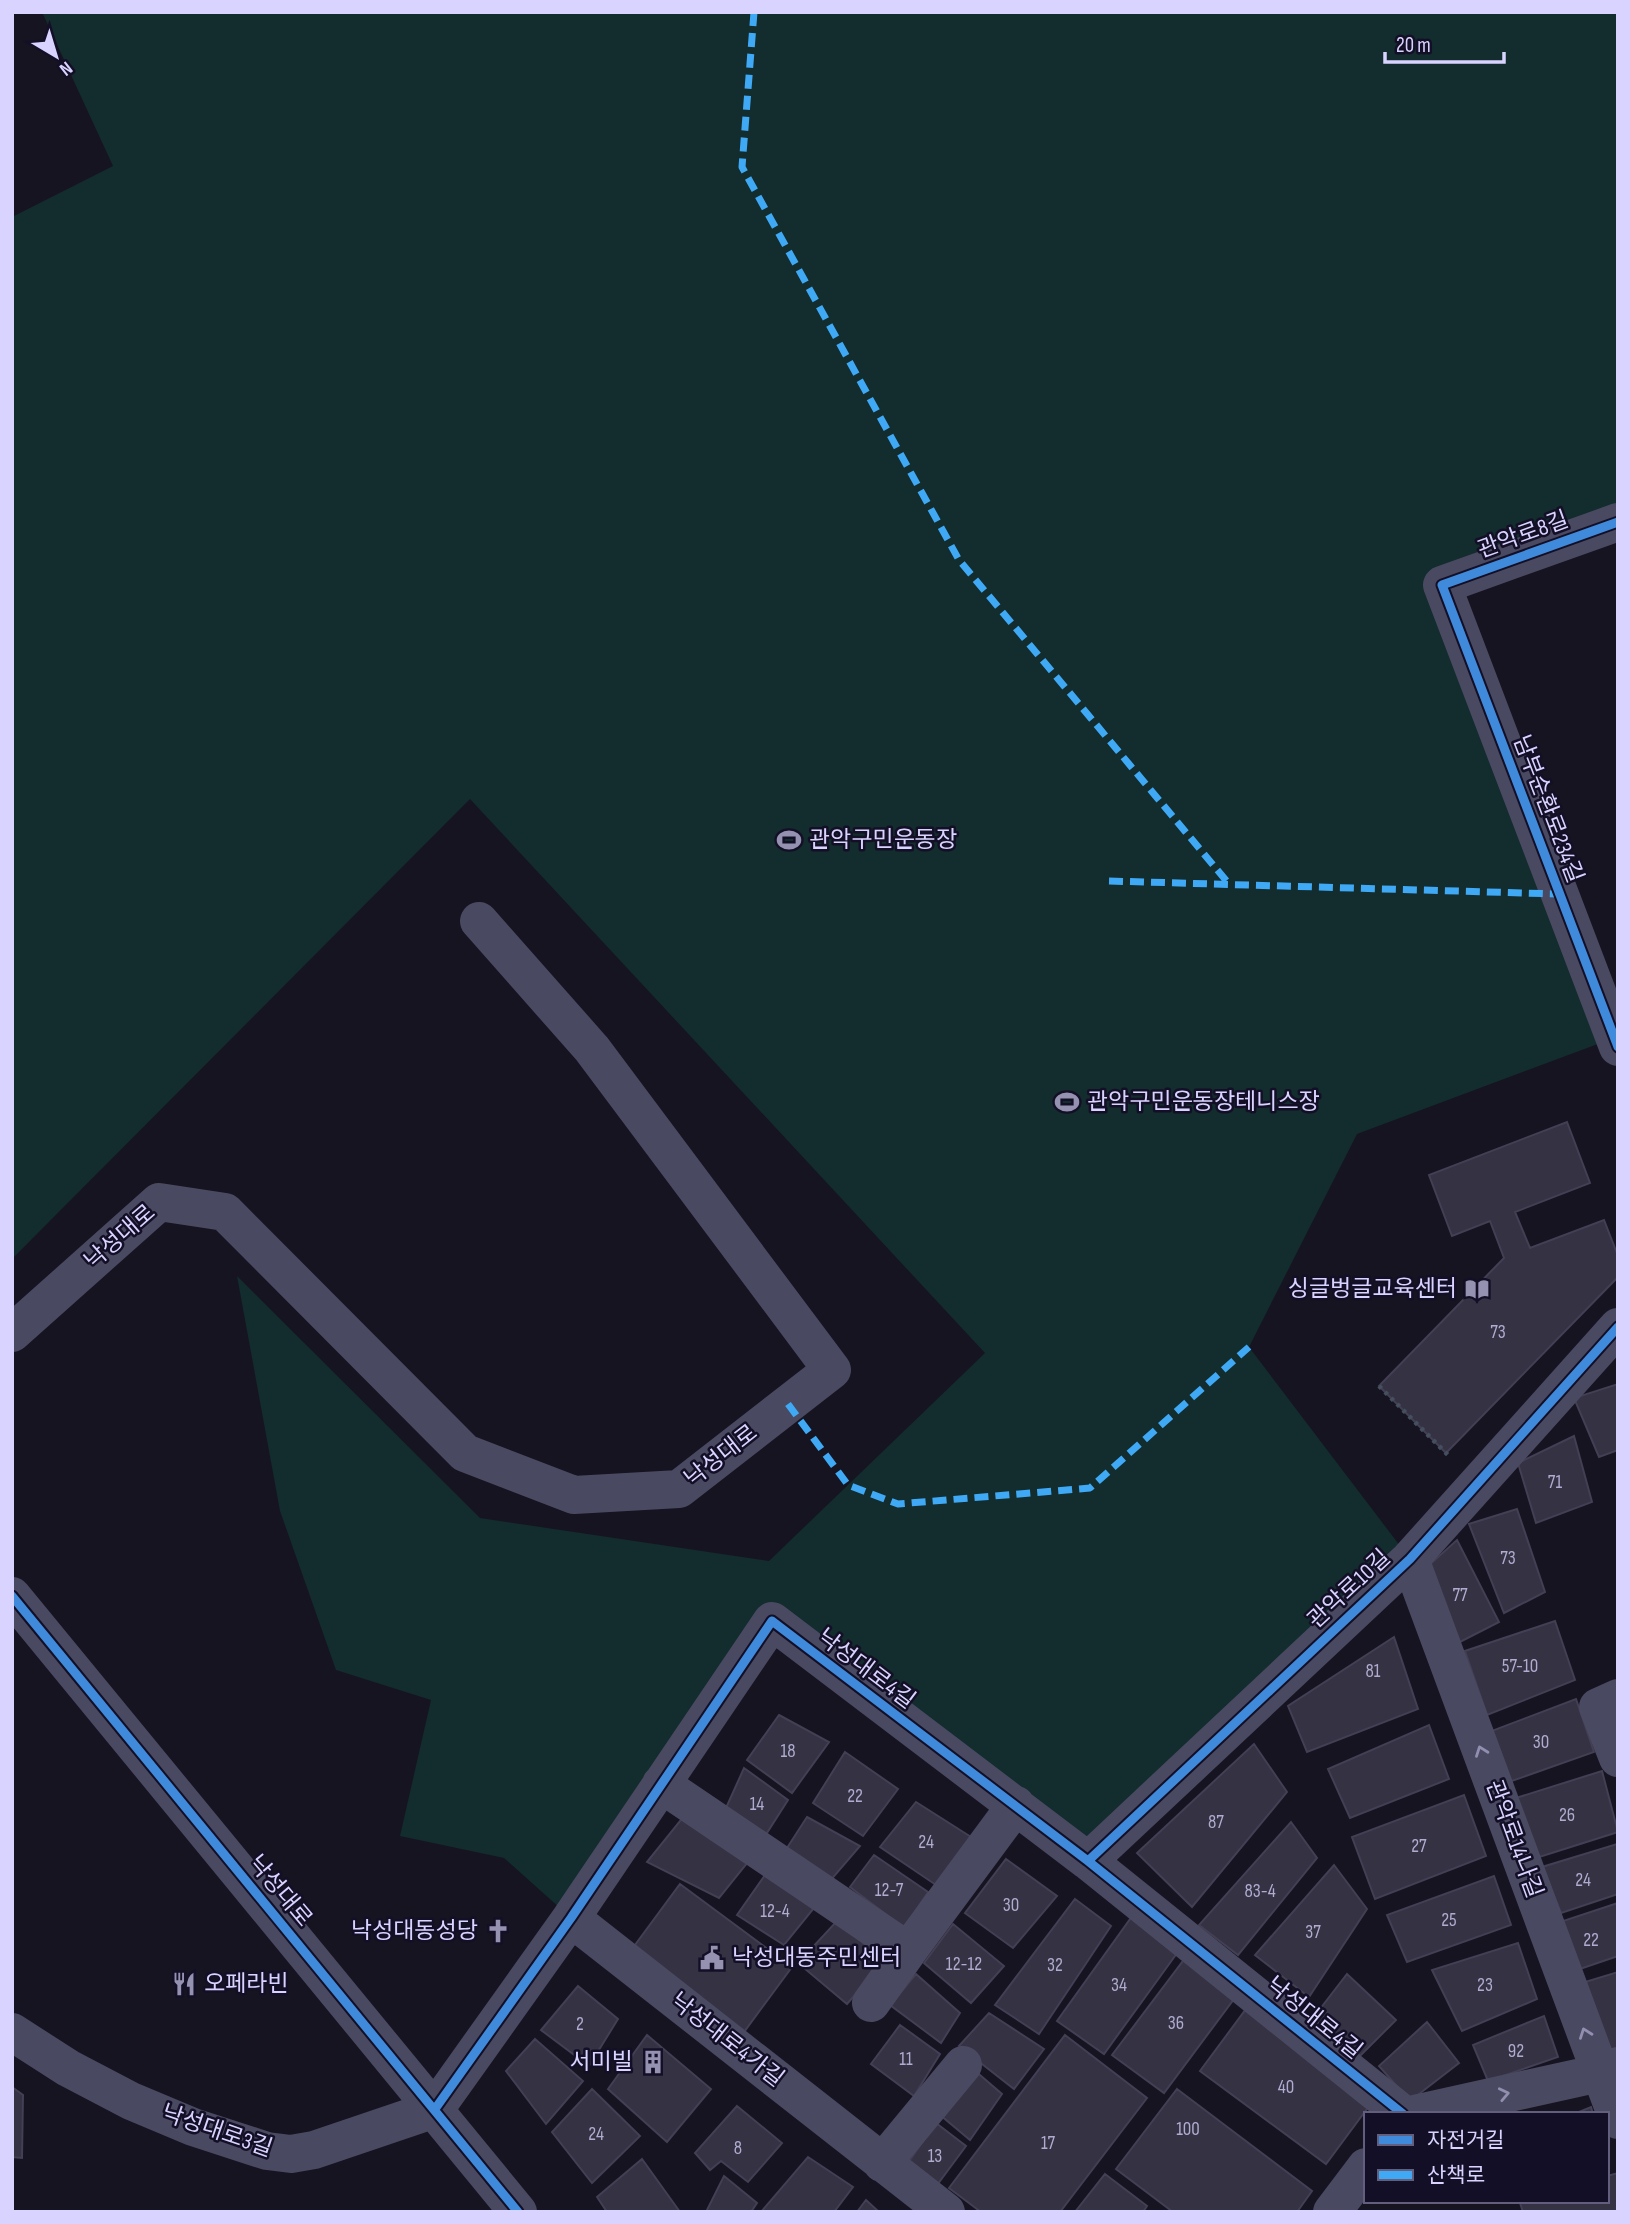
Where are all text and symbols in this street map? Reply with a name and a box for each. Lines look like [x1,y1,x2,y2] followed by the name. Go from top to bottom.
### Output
[21,21,91,91] north arrow
[1385,21,1504,65] scale bar
[1396,33,1431,58] text: 20 m
[54,56,77,80] text: N
[1474,506,1572,564] street label: 관악로8길
[1507,731,1589,887] street label: 남부순환로234길
[775,826,803,854] sports icon: 관악구민운동장
[809,826,957,854] place label: 관악구민운동장
[1053,1088,1081,1116] sports icon: 관악구민운동장테니스장
[1087,1088,1320,1116] place label: 관악구민운동장테니스장
[79,1199,161,1275] street label: 낙성대로
[1288,1275,1457,1303] place label: 싱글벙글교육센터
[1463,1275,1491,1303] library icon: 싱글벙글교육센터
[1490,1321,1506,1344] house number: 73
[679,1419,763,1493] street label: 낙성대로
[1548,1471,1563,1494] house number: 71
[1302,1544,1396,1634] street label: 관악로10길
[1500,1547,1516,1570] house number: 73
[1452,1584,1468,1607] house number: 77
[811,1623,921,1715] street label: 낙성대로4길
[1502,1655,1538,1678] house number: 57-10
[1366,1660,1381,1683] house number: 81
[1533,1731,1549,1754] house number: 30
[781,1740,795,1763] house number: 18
[1475,1745,1489,1757] one-way arrow
[1480,1776,1548,1902] street label: 관악로14나길
[847,1785,863,1808] house number: 22
[750,1793,764,1816] house number: 14
[1559,1804,1575,1827] house number: 26
[1208,1811,1224,1834] house number: 87
[918,1831,934,1854] house number: 24
[1411,1835,1427,1858] house number: 27
[242,1850,318,1932] street label: 낙성대로
[1575,1869,1591,1892] house number: 24
[875,1879,904,1902] house number: 12-7
[1244,1880,1276,1903] house number: 83-4
[1003,1894,1019,1917] house number: 30
[760,1900,790,1923] house number: 12-4
[1441,1909,1457,1932] house number: 25
[351,1917,478,1945] place label: 낙성대동성당
[484,1917,512,1945] church icon: 낙성대동성당
[1305,1921,1321,1944] house number: 37
[1583,1929,1599,1952] house number: 22
[698,1944,726,1972] public building icon: 낙성대동주민센터
[732,1944,901,1972] place label: 낙성대동주민센터
[946,1953,982,1976] house number: 12-12
[1047,1954,1063,1977] house number: 32
[170,1970,198,1998] restaurant icon: 오페라빈
[204,1970,289,1998] place label: 오페라빈
[1260,1971,1368,2065] street label: 낙성대로4길
[1111,1974,1127,1997] house number: 34
[1477,1974,1493,1997] house number: 23
[665,1987,789,2093] street label: 낙성대로4가길
[1168,2012,1184,2035] house number: 36
[576,2013,584,2036] house number: 2
[1580,2028,1594,2040] one-way arrow
[1508,2040,1524,2063] house number: 92
[570,2048,633,2076] place label: 서미빌
[639,2048,667,2076] building icon: 서미빌
[899,2048,913,2071] house number: 11
[1278,2076,1294,2099] house number: 40
[1498,2087,1510,2102] one-way arrow
[158,2099,276,2163] street label: 낙성대로3길
[1364,2112,1609,2203] legend
[1176,2118,1200,2141] house number: 100
[588,2123,604,2146] house number: 24
[1427,2128,1504,2153] text: 자전거길
[1041,2132,1056,2155] house number: 17
[734,2137,742,2160] house number: 8
[928,2145,942,2168] house number: 13
[1427,2163,1485,2188] text: 산책로

